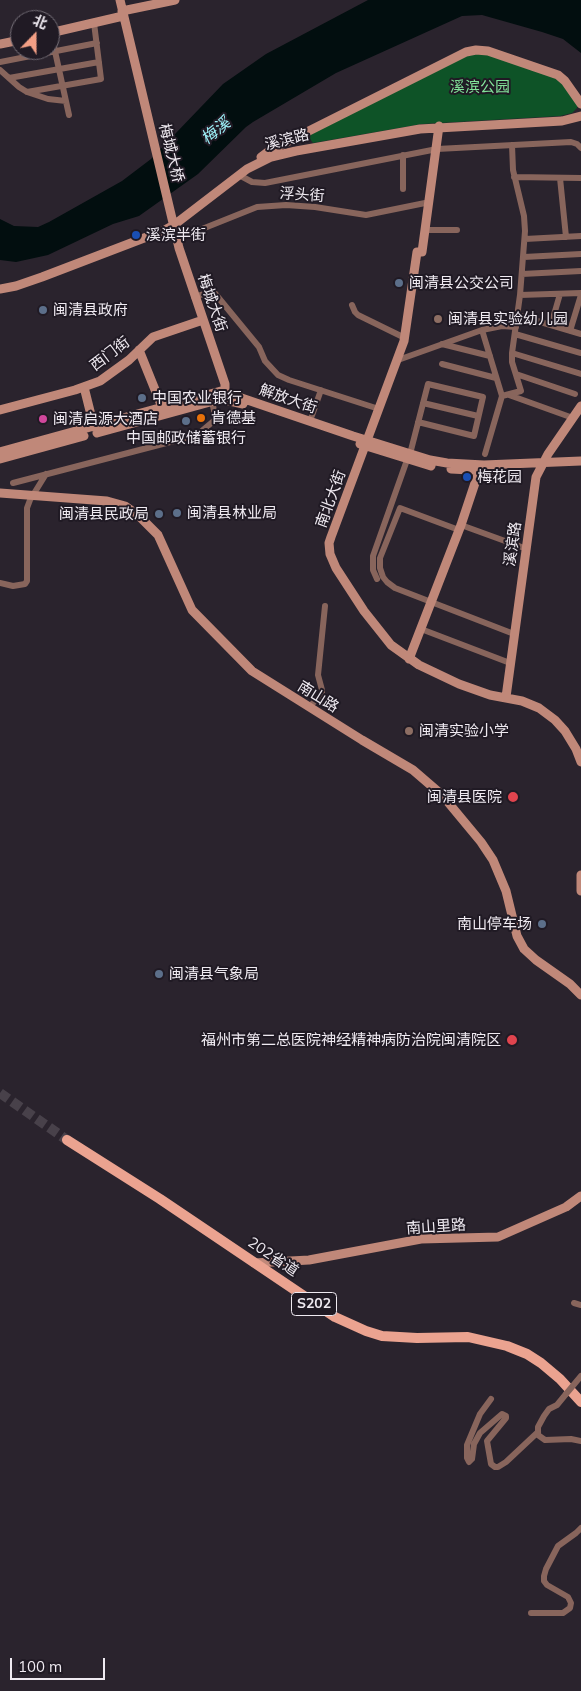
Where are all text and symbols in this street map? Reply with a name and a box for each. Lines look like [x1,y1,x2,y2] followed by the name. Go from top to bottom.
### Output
[10,10,60,60] north arrow
[30,11,50,33] text: 北
[450,78,510,96] park label: 溪滨公园
[198,113,234,149] water label: 梅溪
[155,122,187,184] street label: 梅城大桥
[263,126,311,154] street label: 溪滨路
[279,184,325,206] street label: 浮头街
[146,226,206,244] place label: 溪滨半街
[130,229,142,241] marker: 溪滨半街
[194,272,230,334] street label: 梅城大街
[409,274,514,292] place label: 闽清县公交公司
[393,277,405,289] marker: 闽清县公交公司
[53,301,128,319] place label: 闽清县政府
[37,304,49,316] marker: 闽清县政府
[448,310,568,328] place label: 闽清县实验幼儿园
[432,313,444,325] marker: 闽清县实验幼儿园
[87,333,133,375] street label: 西门街
[257,381,319,417] street label: 解放大街
[152,389,242,407] place label: 中国农业银行
[136,392,148,404] marker: 中国农业银行
[211,409,256,427] place label: 肯德基
[53,410,158,428] place label: 闽清启源大酒店
[195,412,207,424] marker: 肯德基
[37,413,49,425] marker: 闽清启源大酒店
[180,415,192,427] marker: 中国邮政储蓄银行
[126,429,246,447] place label: 中国邮政储蓄银行
[312,468,350,530] street label: 南北大街
[477,468,522,486] place label: 梅花园
[461,471,473,483] marker: 梅花园
[187,504,277,522] place label: 闽清县林业局
[59,505,149,523] place label: 闽清县民政局
[171,507,183,519] marker: 闽清县林业局
[153,508,165,520] marker: 闽清县民政局
[501,520,525,568] street label: 溪滨路
[294,677,342,717] street label: 南山路
[419,722,509,740] place label: 闽清实验小学
[403,725,415,737] marker: 闽清实验小学
[427,788,502,806] place label: 闽清县医院
[506,790,520,804] marker: 闽清县医院
[457,915,532,933] place label: 南山停车场
[536,918,548,930] marker: 南山停车场
[169,965,259,983] place label: 闽清县气象局
[153,968,165,980] marker: 闽清县气象局
[201,1031,501,1049] place label: 福州市第二总医院神经精神病防治院闽清院区
[505,1033,519,1047] marker: 福州市第二总医院神经精神病防治院闽清院区
[405,1216,467,1238] street label: 南山里路
[244,1234,302,1280] street label: 202省道
[292,1292,336,1316] road number: S202
[12,1648,108,1680] scale bar
[18,1657,62,1676] text: 100 m

